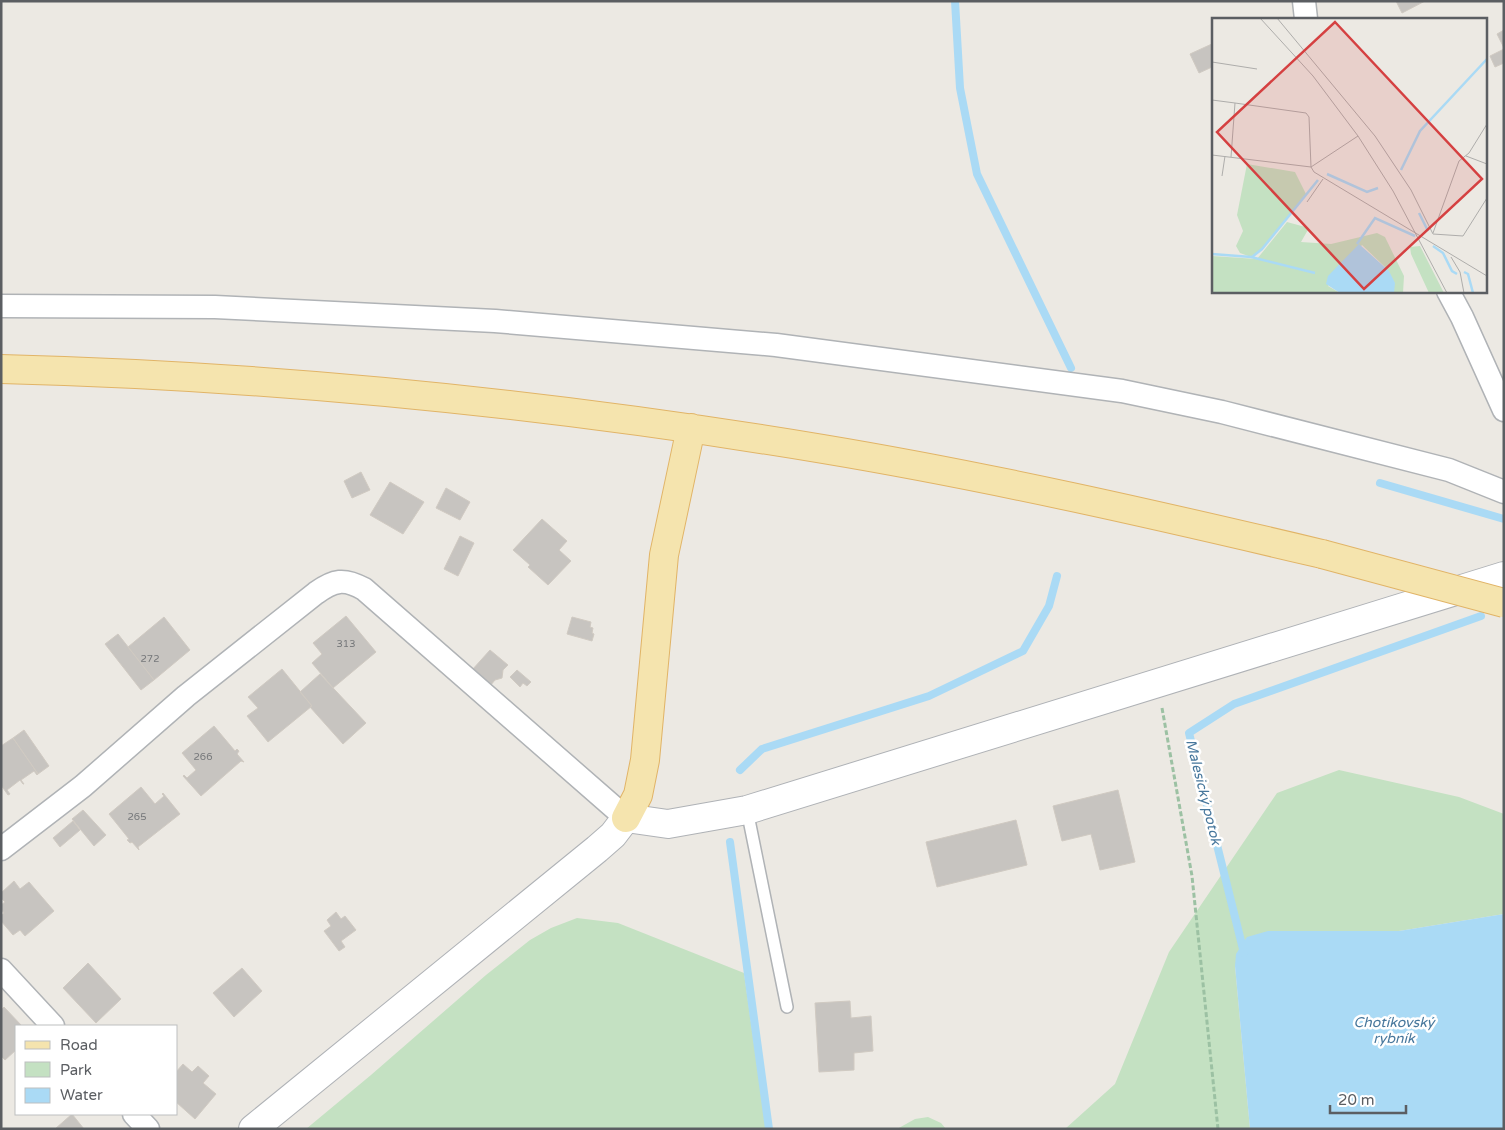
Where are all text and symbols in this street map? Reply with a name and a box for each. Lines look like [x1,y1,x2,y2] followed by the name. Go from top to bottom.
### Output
[1212,18,1488,292] inset map
[337,638,355,650] house number: 313
[141,653,159,665] house number: 272
[1182,738,1225,848] water label: Malesický potok
[194,751,212,763] house number: 266
[128,811,146,823] house number: 265
[1354,1014,1436,1047] water label: Chotíkovský rybník
[15,1025,178,1115] legend
[60,1036,98,1054] text: Road
[60,1061,92,1079] text: Park
[1330,1082,1406,1114] scale bar
[60,1086,103,1104] text: Water
[1338,1091,1375,1109] text: 20 m

